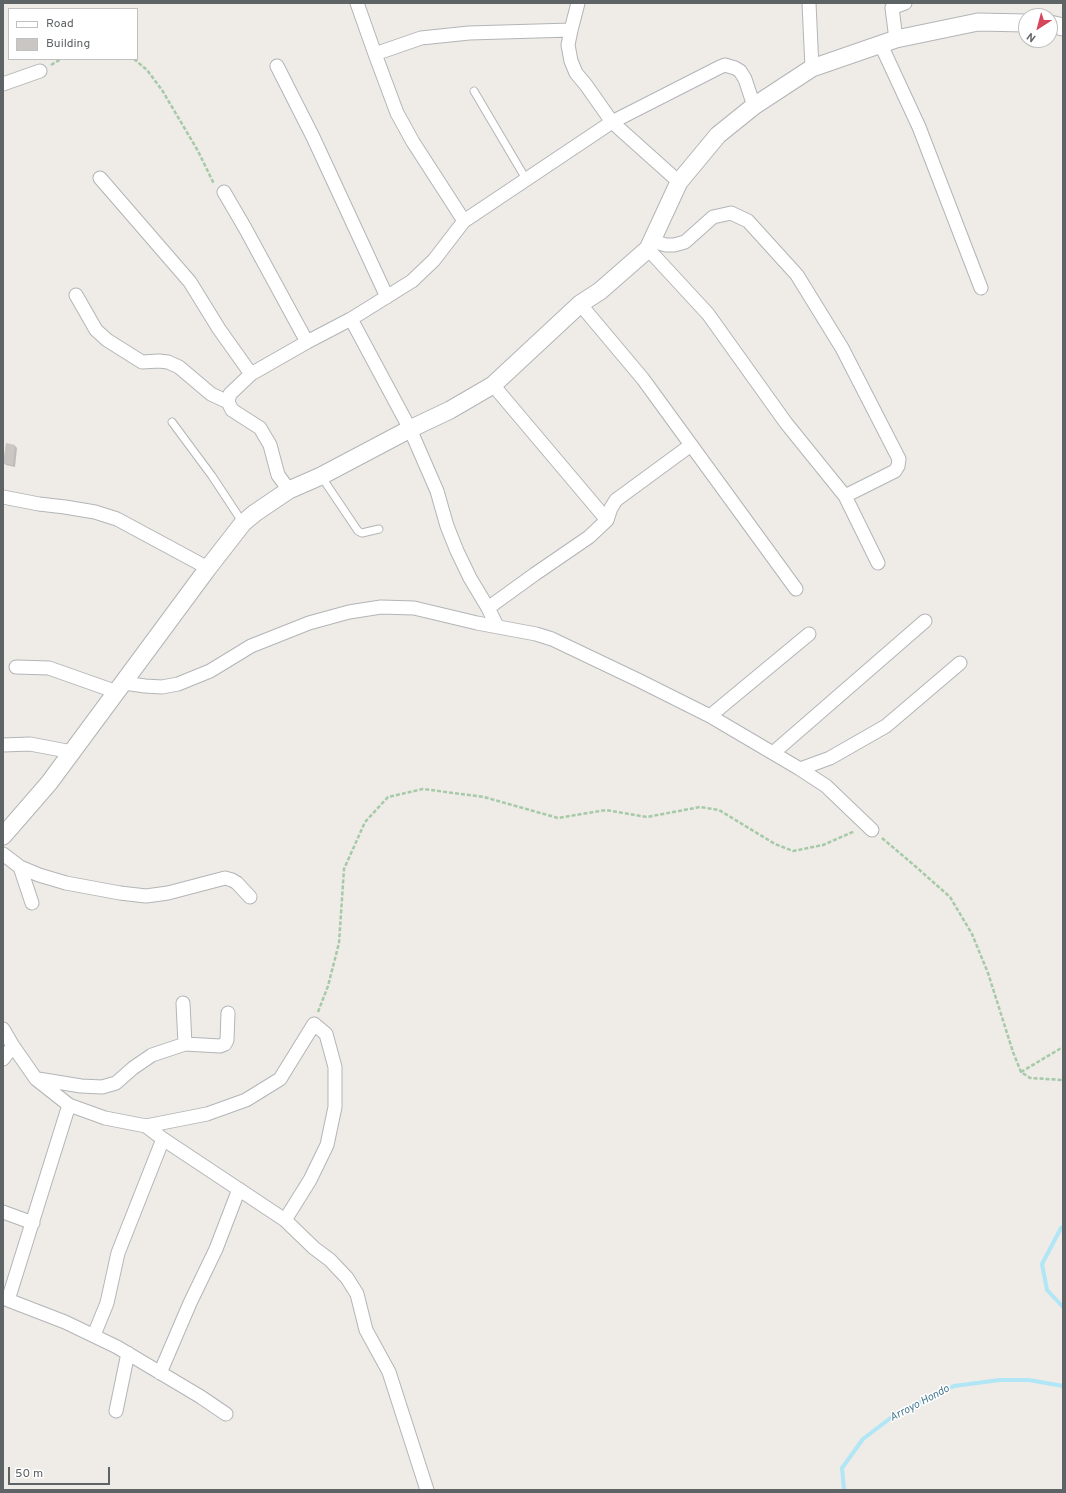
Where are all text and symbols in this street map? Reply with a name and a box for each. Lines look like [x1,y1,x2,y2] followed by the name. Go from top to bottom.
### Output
[8,8,138,60] legend
[1018,8,1058,48] north arrow
[46,16,74,32] text: Road
[1024,29,1039,45] text: N
[46,36,90,52] text: Building
[888,1383,952,1425] water label: Arroyo Hondo
[10,1459,112,1485] scale bar
[15,1466,43,1482] text: 50 m

